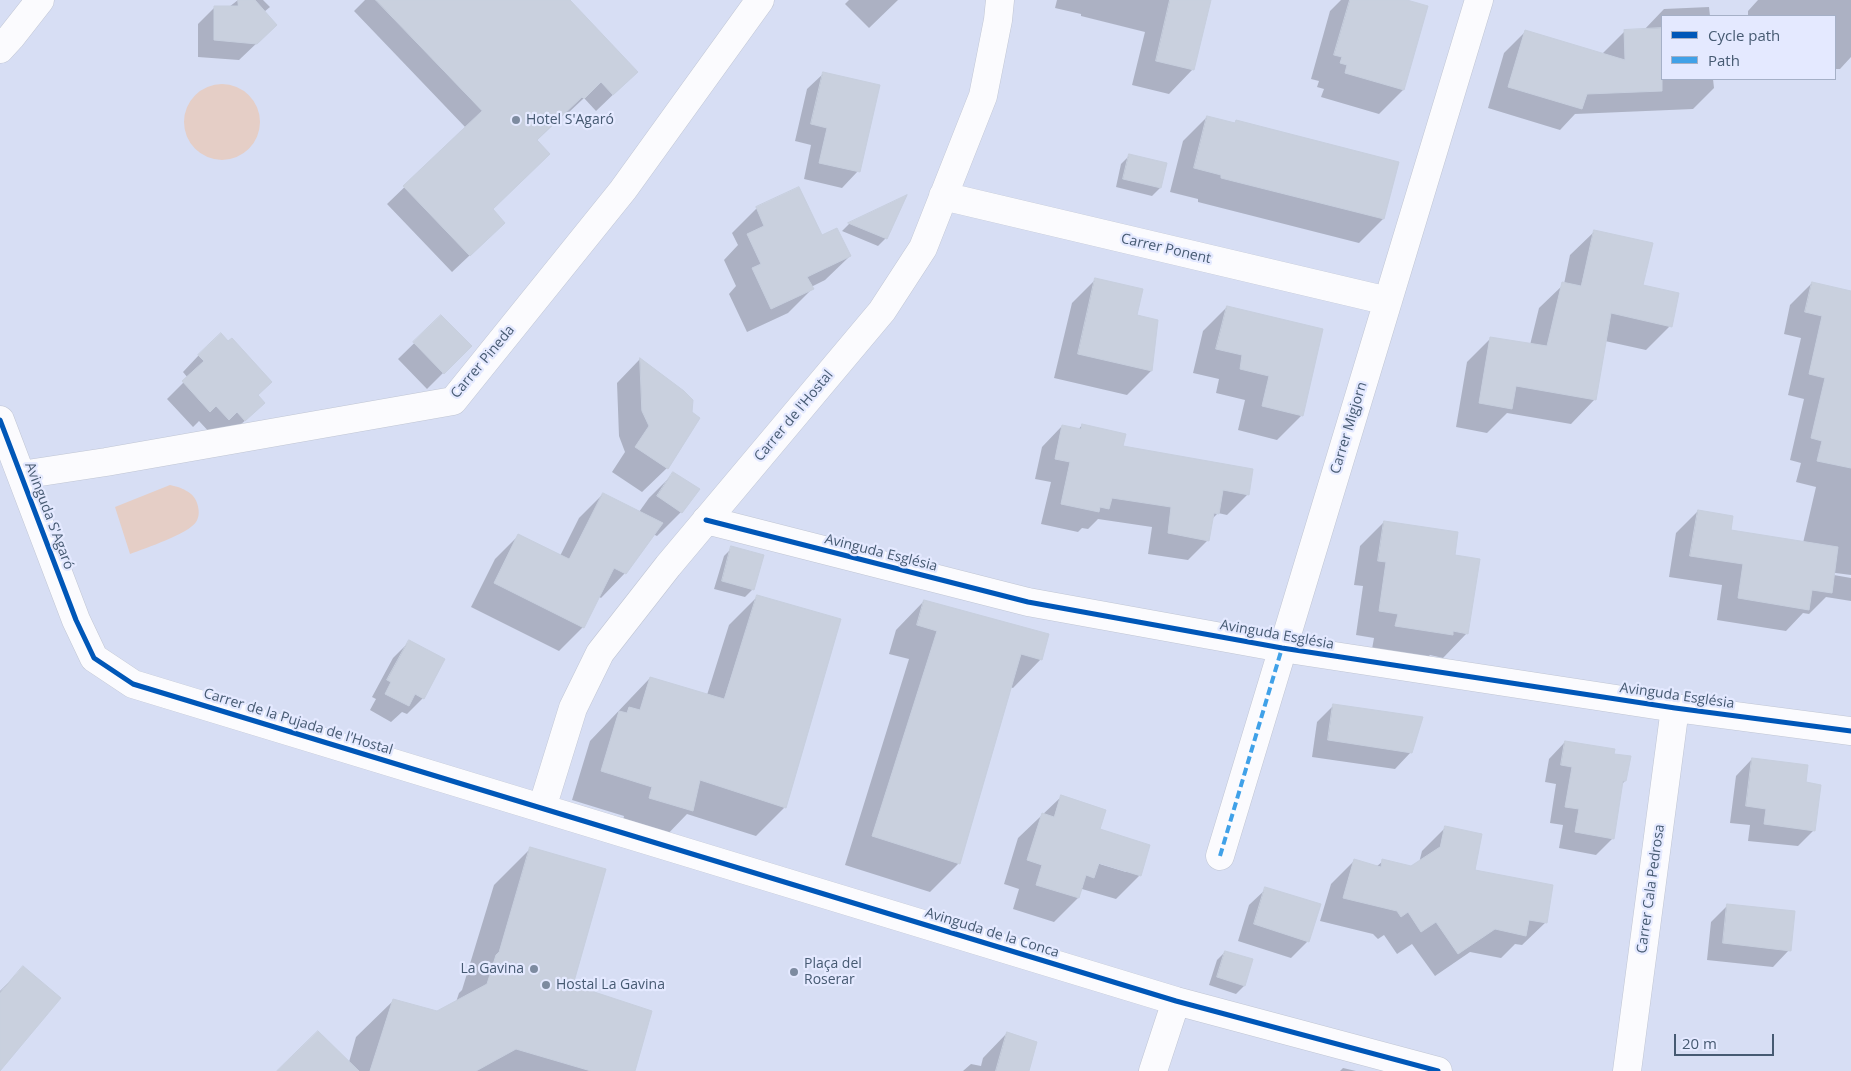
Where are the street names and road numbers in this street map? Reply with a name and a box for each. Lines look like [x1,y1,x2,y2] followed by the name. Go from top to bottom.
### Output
[1119,230,1213,268] street label: Carrer Ponent
[448,322,518,402] street label: Carrer Pineda
[751,367,837,465] street label: Carrer de l'Hostal
[1327,380,1371,476] street label: Carrer Migjorn
[21,460,77,572] street label: Avinguda S'Agaró
[823,531,939,575] street label: Avinguda Església
[1219,617,1335,653] street label: Avinguda Església
[1619,680,1735,712] street label: Avinguda Església
[201,685,395,759] street label: Carrer de la Pujada de l'Hostal
[1634,823,1668,955] street label: Carrer Cala Pedrosa
[923,905,1061,961] street label: Avinguda de la Conca

